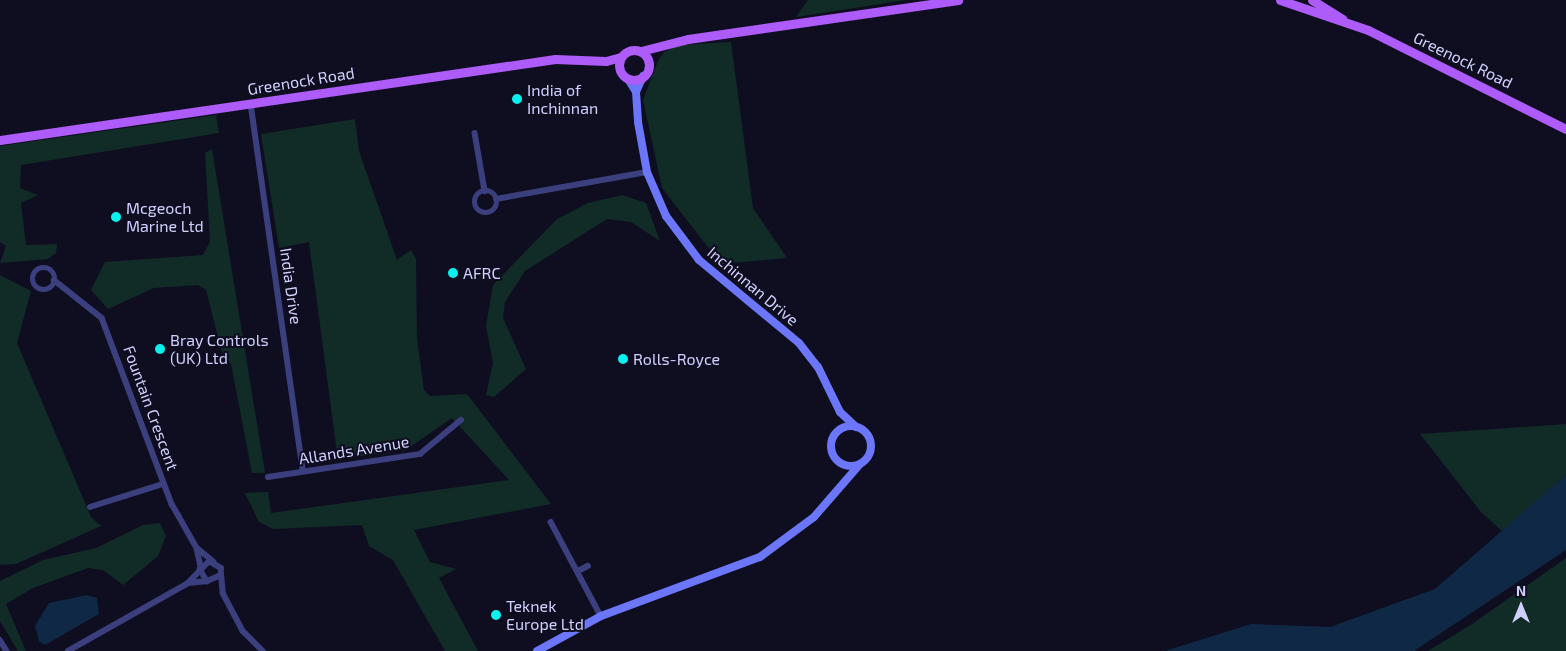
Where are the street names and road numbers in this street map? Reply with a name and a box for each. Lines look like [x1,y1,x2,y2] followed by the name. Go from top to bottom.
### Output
[1410,28,1516,92] street label: Greenock Road
[246,63,356,99] street label: Greenock Road
[704,242,802,330] street label: Inchinnan Drive
[276,247,306,325] street label: India Drive
[120,343,182,473] street label: Fountain Crescent
[297,432,411,468] street label: Allands Avenue

